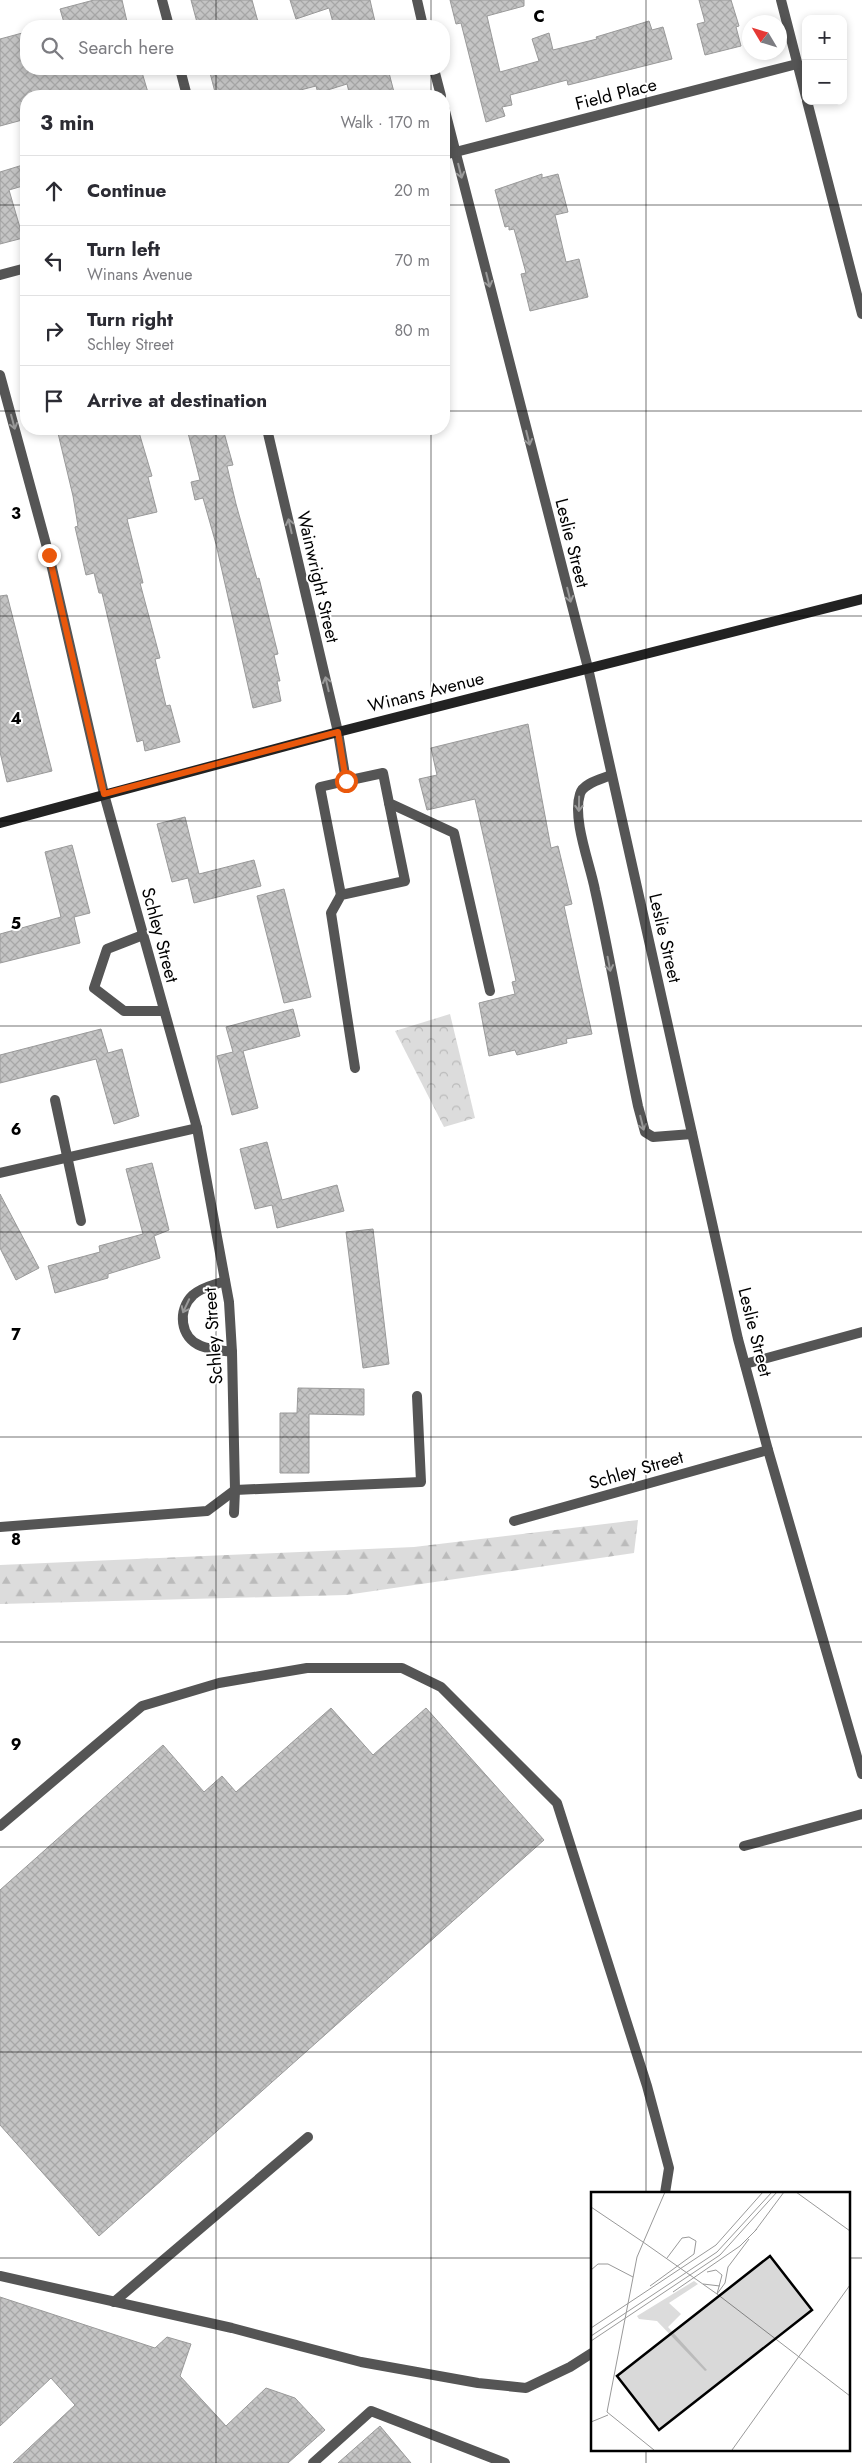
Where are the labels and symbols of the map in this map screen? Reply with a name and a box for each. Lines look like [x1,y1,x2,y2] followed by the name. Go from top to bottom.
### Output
[533,5,545,28] text: C
[742,15,787,60] north arrow
[572,71,660,117] street label: Field Place
[456,162,465,178] one-way arrow
[484,272,493,288] one-way arrow
[9,414,18,430] one-way arrow
[524,429,534,445] one-way arrow
[548,496,596,591] street label: Leslie Street
[11,502,21,525] text: 3
[290,509,346,646] street label: Wainwright Street
[285,518,294,534] one-way arrow
[38,544,61,567] route end
[565,587,574,603] one-way arrow
[365,665,487,719] street label: Winans Avenue
[322,677,331,693] one-way arrow
[10,707,22,730] text: 4
[335,770,358,793] route start
[575,796,584,812] one-way arrow
[135,885,185,986] street label: Schley Street
[642,891,688,986] street label: Leslie Street
[11,912,21,935] text: 5
[605,955,615,971] one-way arrow
[638,1114,647,1130] one-way arrow
[11,1118,21,1141] text: 6
[731,1285,779,1380] street label: Leslie Street
[197,1286,229,1385] street label: Schley Street
[181,1298,191,1313] one-way arrow
[11,1323,21,1346] text: 7
[586,1444,687,1496] street label: Schley Street
[11,1528,21,1551] text: 8
[11,1733,21,1756] text: 9
[591,2192,850,2450] inset map

